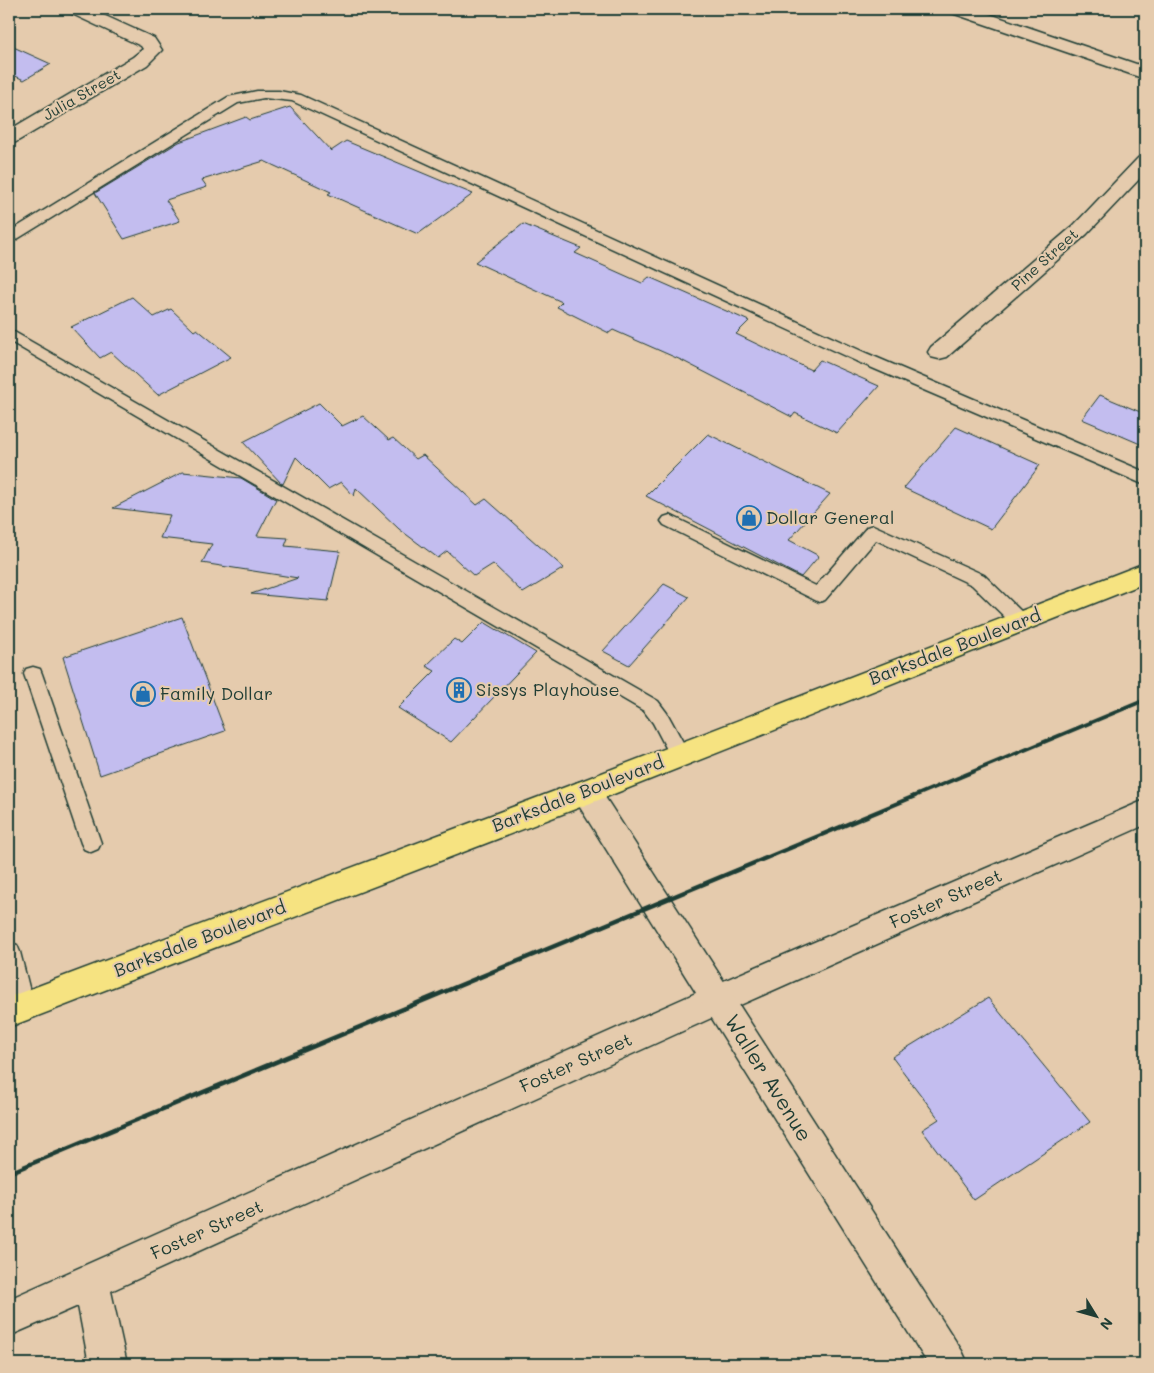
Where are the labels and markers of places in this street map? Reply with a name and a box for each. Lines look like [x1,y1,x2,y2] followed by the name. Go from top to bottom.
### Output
[736,505,762,531] shop icon: Dollar General
[766,505,894,529] place label: Dollar General
[446,677,472,703] building icon: Sissys Playhouse
[476,677,620,701] place label: Sissys Playhouse
[130,681,156,707] shop icon: Family Dollar
[160,681,273,705] place label: Family Dollar

